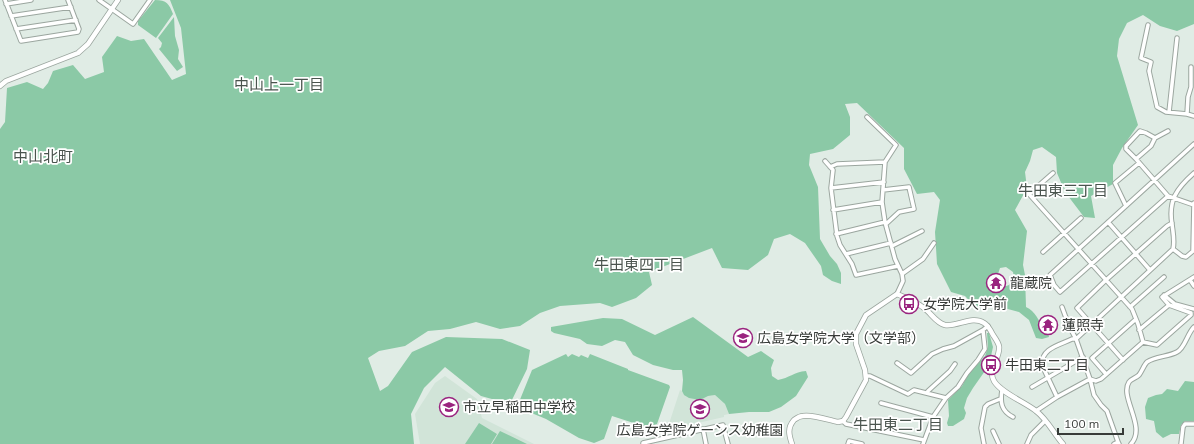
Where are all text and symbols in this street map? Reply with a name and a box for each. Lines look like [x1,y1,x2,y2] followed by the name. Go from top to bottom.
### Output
[234,75,324,94] district label: 中山上一丁目
[13,147,73,166] district label: 中山北町
[1018,181,1108,200] district label: 牛田東三丁目
[594,255,684,274] district label: 牛田東四丁目
[985,272,1007,294] temple icon: 龍蔵院
[1010,274,1052,292] place label: 龍蔵院
[898,293,920,315] bus stop icon: 女学院大学前
[923,295,1007,313] place label: 女学院大学前
[1037,314,1059,336] temple icon: 蓮照寺
[1062,316,1104,334] place label: 蓮照寺
[732,327,754,349] school or university icon: 広島女学院大学（文学部）
[757,329,925,347] place label: 広島女学院大学（文学部）
[980,354,1002,376] bus stop icon: 牛田東二丁目
[1005,356,1089,374] place label: 牛田東二丁目
[438,396,460,418] school or university icon: 市立早稲田中学校
[463,398,575,416] place label: 市立早稲田中学校
[689,398,711,420] school or university icon: 広島女学院ゲーンス幼稚園
[1058,410,1123,436] scale bar
[853,415,943,434] district label: 牛田東二丁目
[1064,416,1099,431] text: 100 m
[616,421,784,439] place label: 広島女学院ゲーンス幼稚園

